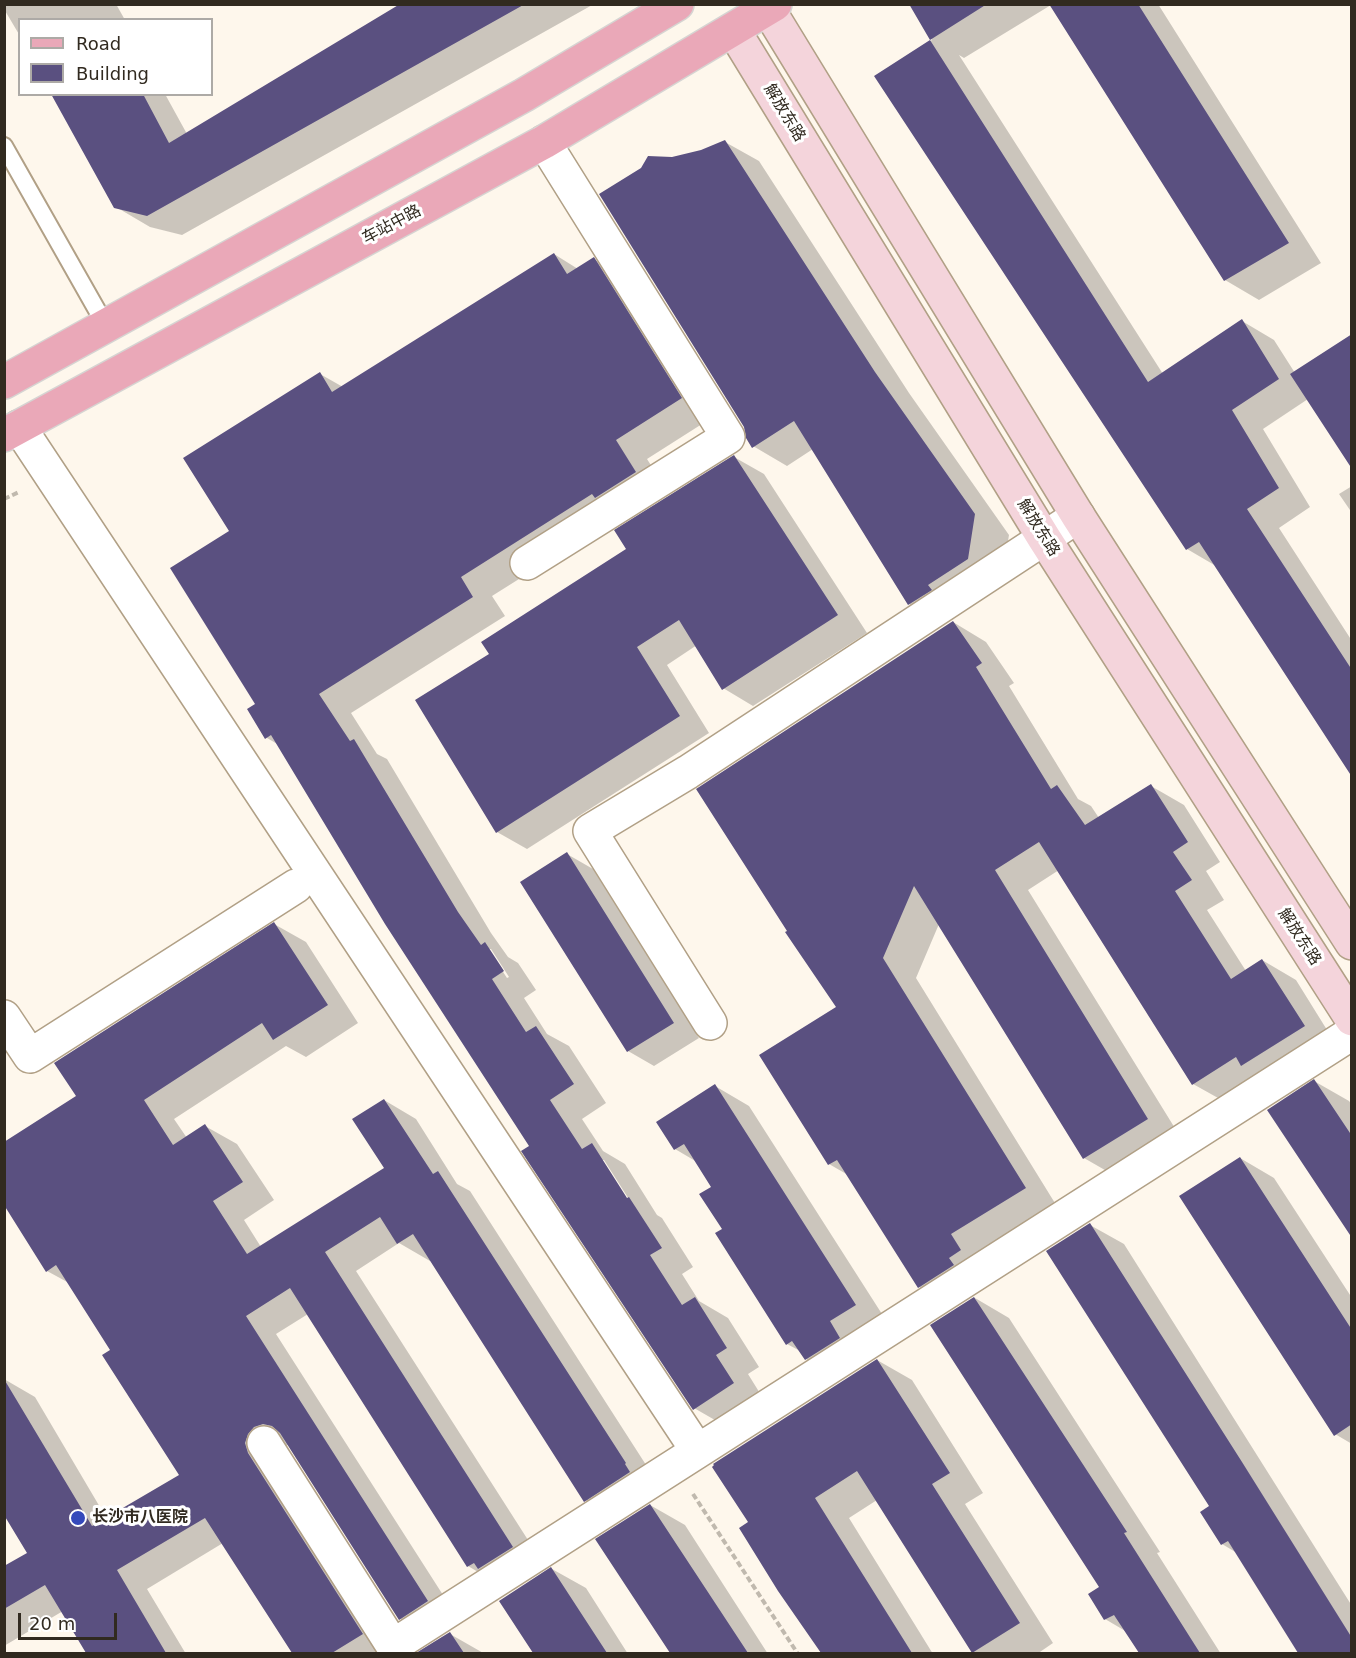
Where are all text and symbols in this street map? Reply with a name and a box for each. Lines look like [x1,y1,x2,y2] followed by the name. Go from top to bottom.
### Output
[18,18,213,96] legend
[76,33,121,54] text: Road
[76,63,149,84] text: Building
[759,81,809,145] street label: 解放东路
[359,202,425,248] street label: 车站中路
[1013,496,1063,560] street label: 解放东路
[1274,905,1324,969] street label: 解放东路
[92,1508,188,1528] place label: 长沙市八医院
[69,1509,87,1527] marker: 长沙市八医院
[21,1601,120,1639] scale bar
[29,1613,75,1634] text: 20 m

